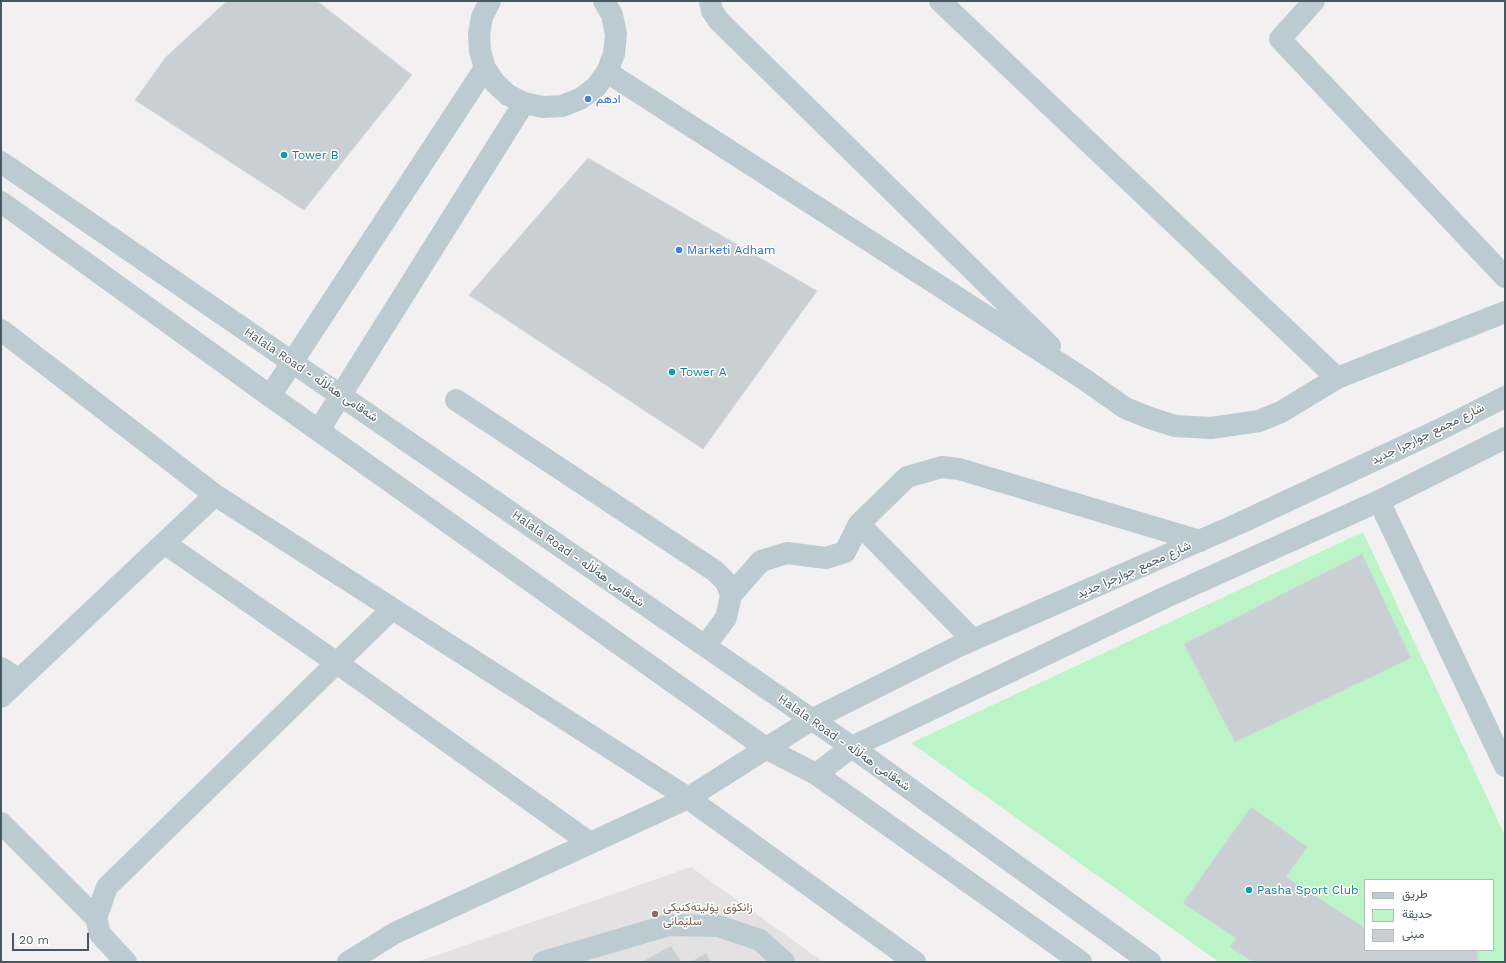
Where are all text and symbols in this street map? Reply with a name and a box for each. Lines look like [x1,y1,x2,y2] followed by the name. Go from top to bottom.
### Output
[596,92,620,106] place label: ادهم
[583,94,593,104] marker: ادهم
[292,148,339,162] place label: Tower B
[279,150,289,160] marker: Tower B
[687,243,775,257] place label: Marketi Adham
[674,245,684,255] marker: Marketi Adham
[241,325,381,425] street label: Halala Road - شەقامی هەڵاڵە
[680,365,727,379] place label: Tower A
[667,367,677,377] marker: Tower A
[1369,400,1487,468] street label: شارع مجمع جوارجرا جديد
[509,508,647,610] street label: Halala Road - شەقامی هەڵاڵە
[1075,538,1193,602] street label: شارع مجمع جوارجرا جديد
[775,692,913,794] street label: Halala Road - شەقامی هەڵاڵە
[1364,879,1494,951] legend
[1257,883,1359,897] place label: Pasha Sport Club
[1244,885,1254,895] marker: Pasha Sport Club
[1402,887,1427,901] text: طريق
[663,900,753,928] place label: زانکۆی پۆلیتەکنیکی سلێمانی
[1402,907,1432,921] text: حديقة
[650,909,660,919] marker: زانکۆی پۆلیتەکنیکی سلێمانی
[14,925,91,951] scale bar
[1402,927,1424,941] text: مبنى
[19,933,49,947] text: 20 m

